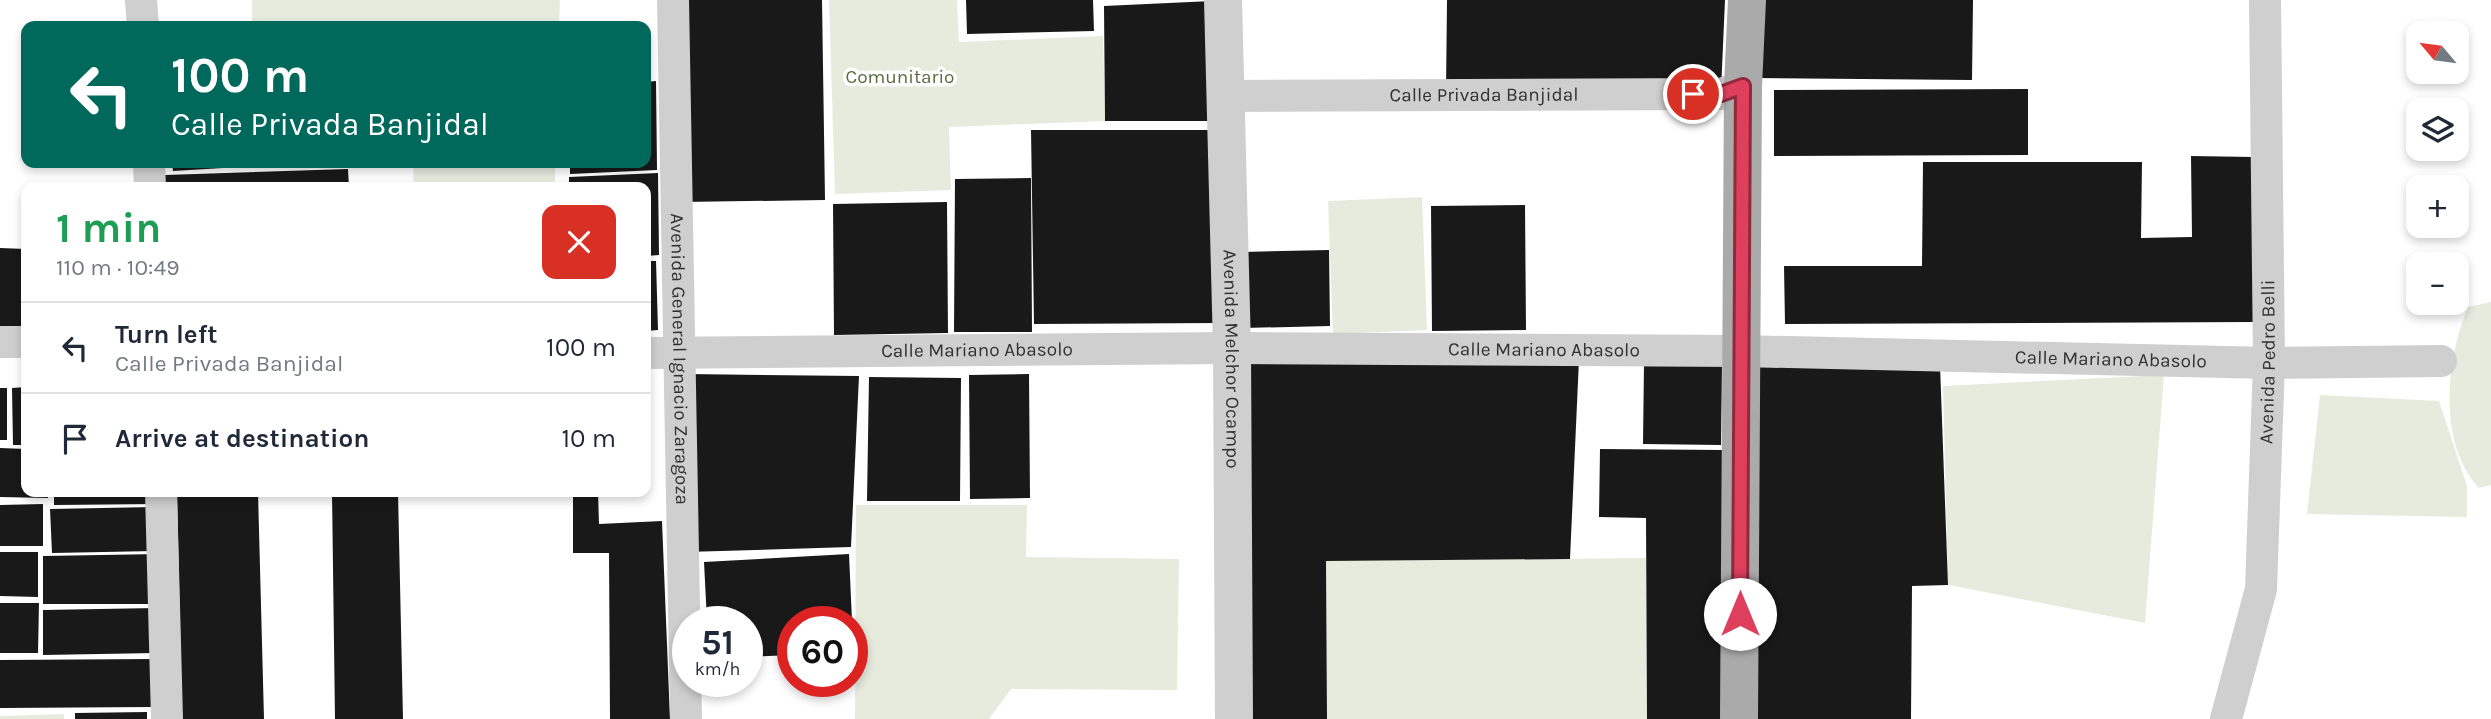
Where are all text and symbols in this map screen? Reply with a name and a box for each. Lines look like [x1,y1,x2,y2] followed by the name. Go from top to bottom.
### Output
[2406,21,2469,84] north arrow
[2406,21,2469,315] map controls
[171,47,309,104] text: 100 m
[56,49,147,140] icon: left
[1663,64,1723,124] pin
[846,66,954,88] park label: Comunitario
[1674,75,1712,113] icon: arrive
[1390,84,1578,106] street label: Calle Privada Banjidal
[2406,98,2469,161] button: layers
[171,106,489,143] text: Calle Privada Banjidal
[2406,175,2469,238] button: +
[56,203,161,253] text: 1 min
[542,205,616,279] button: close
[666,213,693,505] street label: Avenida General Ignacio Zaragoza
[1218,249,1244,469] street label: Avenida Melchor Ocampo
[2406,252,2469,315] button: −
[56,254,180,281] text: 110 m · 10:49
[2255,279,2280,444] street label: Avenida Pedro Belli
[115,319,217,350] text: Turn left
[56,329,94,367] icon: left
[546,332,616,363] text: 100 m
[881,338,1073,362] street label: Calle Mariano Abasolo
[1448,338,1640,361] street label: Calle Mariano Abasolo
[2015,346,2207,373] street label: Calle Mariano Abasolo
[115,350,343,377] text: Calle Privada Banjidal
[56,420,94,458] icon: arrive
[115,423,369,454] text: Arrive at destination
[561,423,616,454] text: 10 m
[1703,577,1777,651] position arrow
[777,606,868,697] speed limit sign: 60
[701,622,734,663] text: 51
[695,658,740,680] text: km/h

